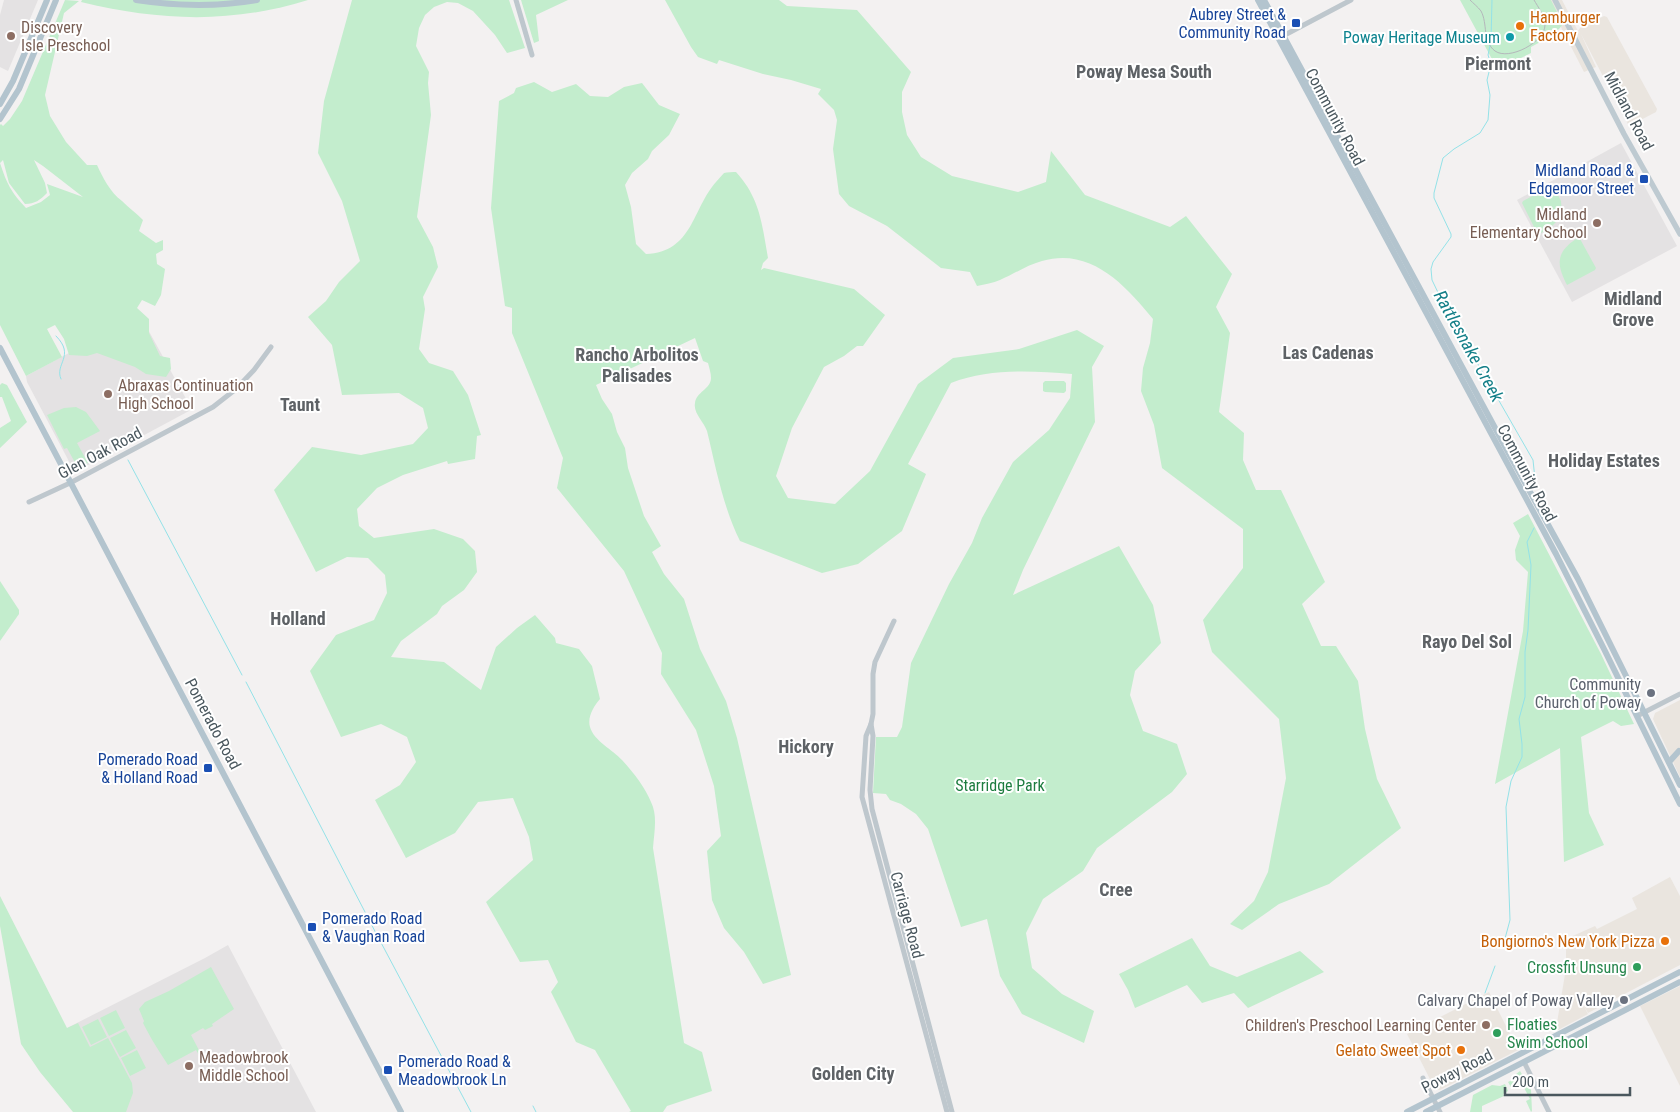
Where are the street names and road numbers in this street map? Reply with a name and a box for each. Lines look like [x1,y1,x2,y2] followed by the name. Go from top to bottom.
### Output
[1301,65,1369,169] street label: Community Road
[1600,68,1658,154] street label: Midland Road
[1493,421,1561,525] street label: Community Road
[55,423,145,483] street label: Glen Oak Road
[181,675,245,773] street label: Pomerado Road
[886,870,928,960] street label: Carriage Road
[1418,1045,1496,1097] street label: Poway Road

